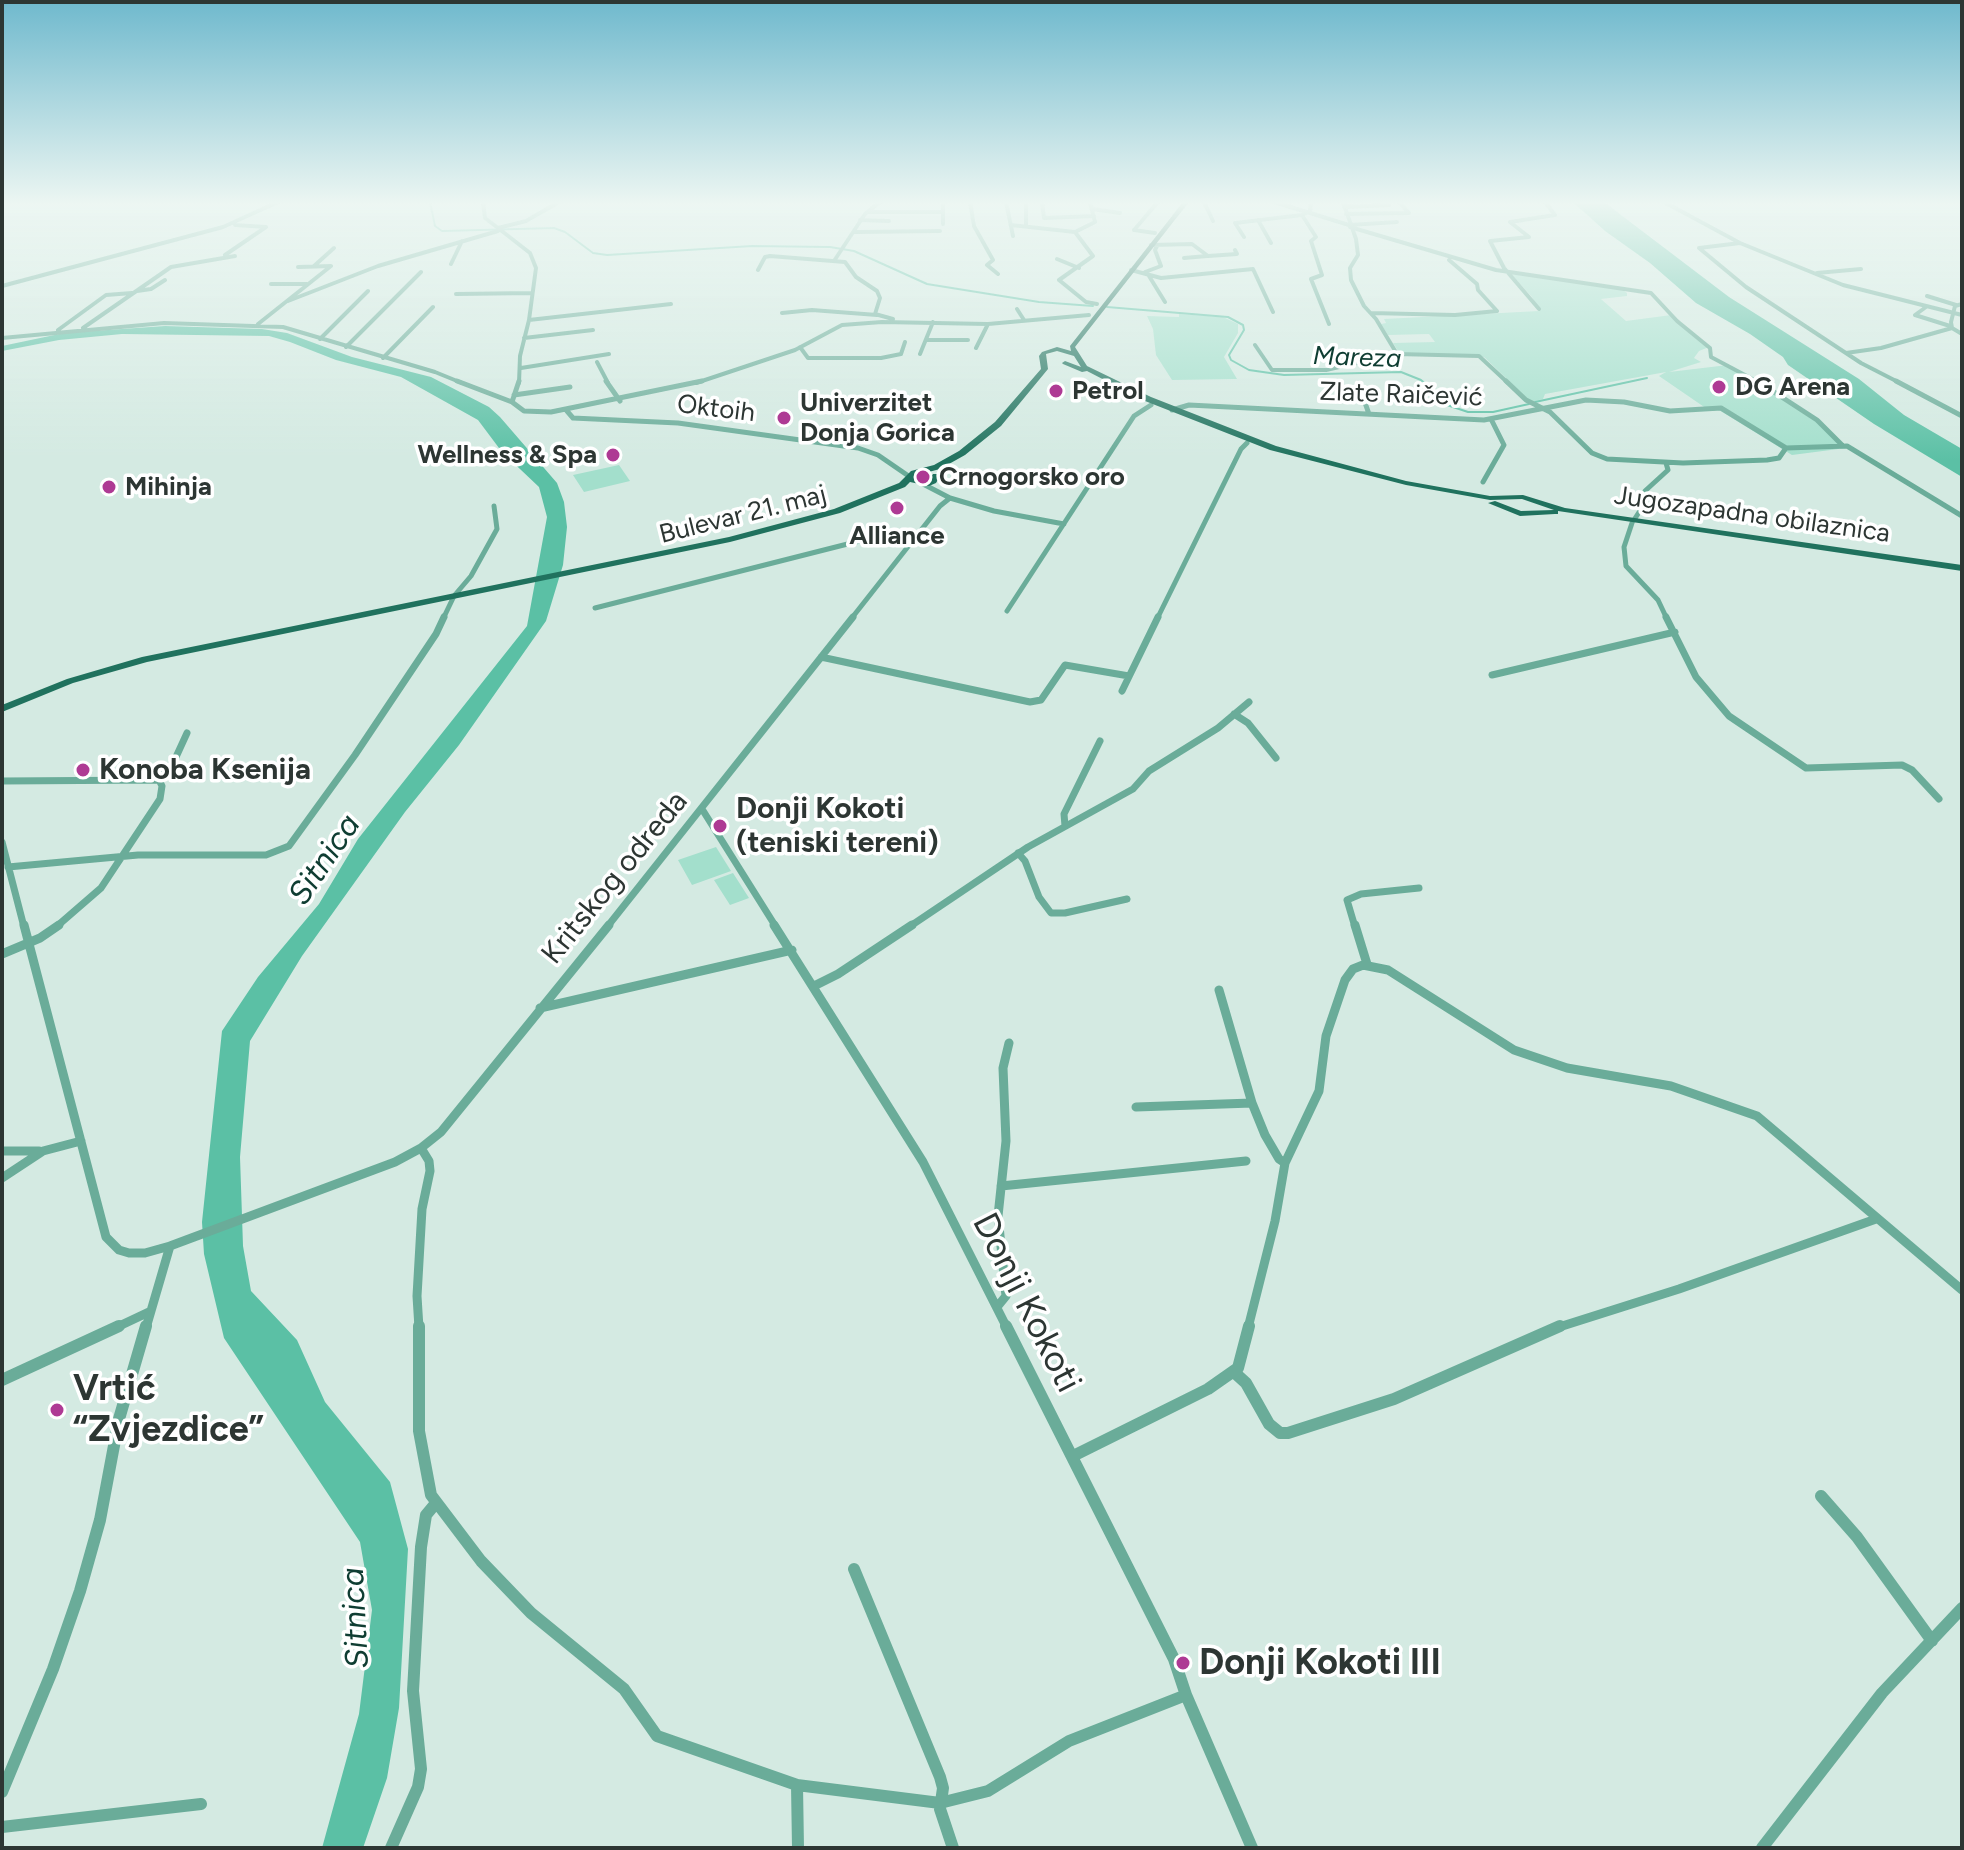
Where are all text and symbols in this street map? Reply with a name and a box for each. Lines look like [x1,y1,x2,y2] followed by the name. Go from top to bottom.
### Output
[1312,341,1402,375] water label: Mareza
[1735,371,1850,403] place label: DG Arena
[1072,375,1144,407] place label: Petrol
[1319,377,1483,413] street label: Zlate Raičević
[1710,378,1728,396] marker: DG Arena
[1047,382,1065,400] marker: Petrol
[800,387,955,448] place label: Univerzitet Donja Gorica
[675,389,757,429] street label: Oktoih
[775,409,793,427] marker: Univerzitet Donja Gorica
[417,439,597,471] place label: Wellness & Spa
[604,446,622,464] marker: Wellness & Spa
[939,461,1125,493] place label: Crnogorsko oro
[914,468,932,486] marker: Crnogorsko oro
[125,471,212,503] place label: Mihinja
[100,478,118,496] marker: Mihinja
[656,479,830,551] street label: Bulevar 21. maj
[1612,480,1892,550] street label: Jugozapadna obilaznica
[888,499,906,517] marker: Alliance
[849,520,945,552] place label: Alliance
[99,752,311,788] place label: Konoba Ksenija
[74,761,92,779] marker: Konoba Ksenija
[534,784,696,972] street label: Kritskog odreda
[736,791,939,862] place label: Donji Kokoti (teniski tereni)
[281,807,369,913] water label: Sitnica
[711,817,729,835] marker: Donji Kokoti (teniski tereni)
[962,1206,1090,1400] street label: Donji Kokoti
[73,1367,264,1452] place label: Vrtić “Zvjezdice”
[48,1401,66,1419] marker: Vrtić “Zvjezdice”
[334,1567,378,1669] water label: Sitnica
[1199,1641,1441,1685] place label: Donji Kokoti III
[1174,1654,1192,1672] marker: Donji Kokoti III

